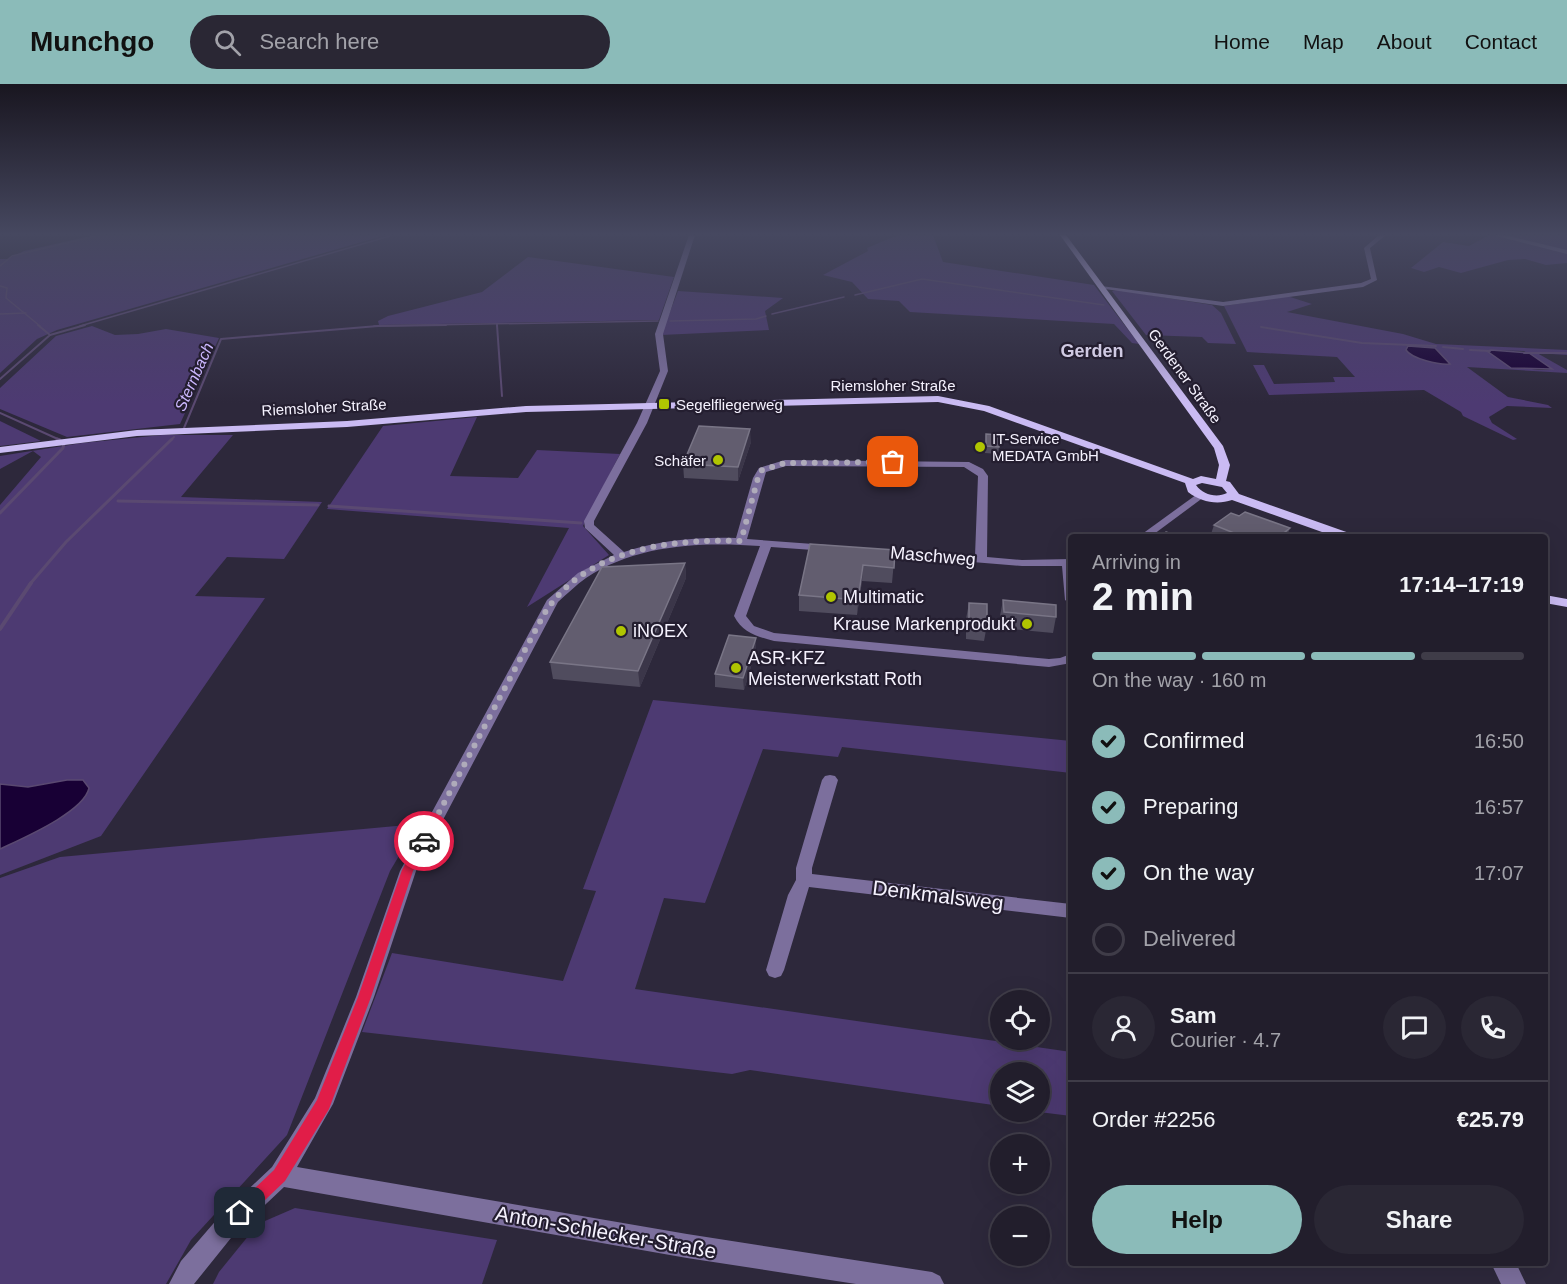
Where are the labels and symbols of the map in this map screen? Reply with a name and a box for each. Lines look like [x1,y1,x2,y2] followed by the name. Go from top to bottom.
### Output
[1145,325,1225,427] street label: Gerdener Straße
[171,340,217,414] water label: Sternbach
[1060,341,1124,361] district label: Gerden
[830,377,956,394] street label: Riemsloher Straße
[261,395,387,419] street label: Riemsloher Straße
[676,396,783,413] place label: Segelfliegerweg
[657,397,671,411] marker: Segelfliegerweg
[992,430,1099,464] place label: IT-Service MEDATA GmbH
[867,436,918,487] pin
[973,440,987,454] marker: IT-Service MEDATA GmbH
[654,452,706,469] place label: Schäfer
[711,453,725,467] marker: Schäfer
[889,542,977,570] street label: Maschweg
[843,587,924,607] place label: Multimatic
[824,590,838,604] marker: Multimatic
[833,614,1015,634] place label: Krause Markenprodukt
[1020,617,1034,631] marker: Krause Markenprodukt
[633,621,688,641] place label: iNOEX
[614,624,628,638] marker: iNOEX
[748,648,922,689] place label: ASR-KFZ Meisterwerkstatt Roth
[729,661,743,675] marker: ASR-KFZ Meisterwerkstatt Roth
[394,811,454,871] courier
[871,876,1005,914] street label: Denkmalsweg
[214,1187,265,1238] pin
[494,1201,718,1263] street label: Anton-Schlecker-Straße

